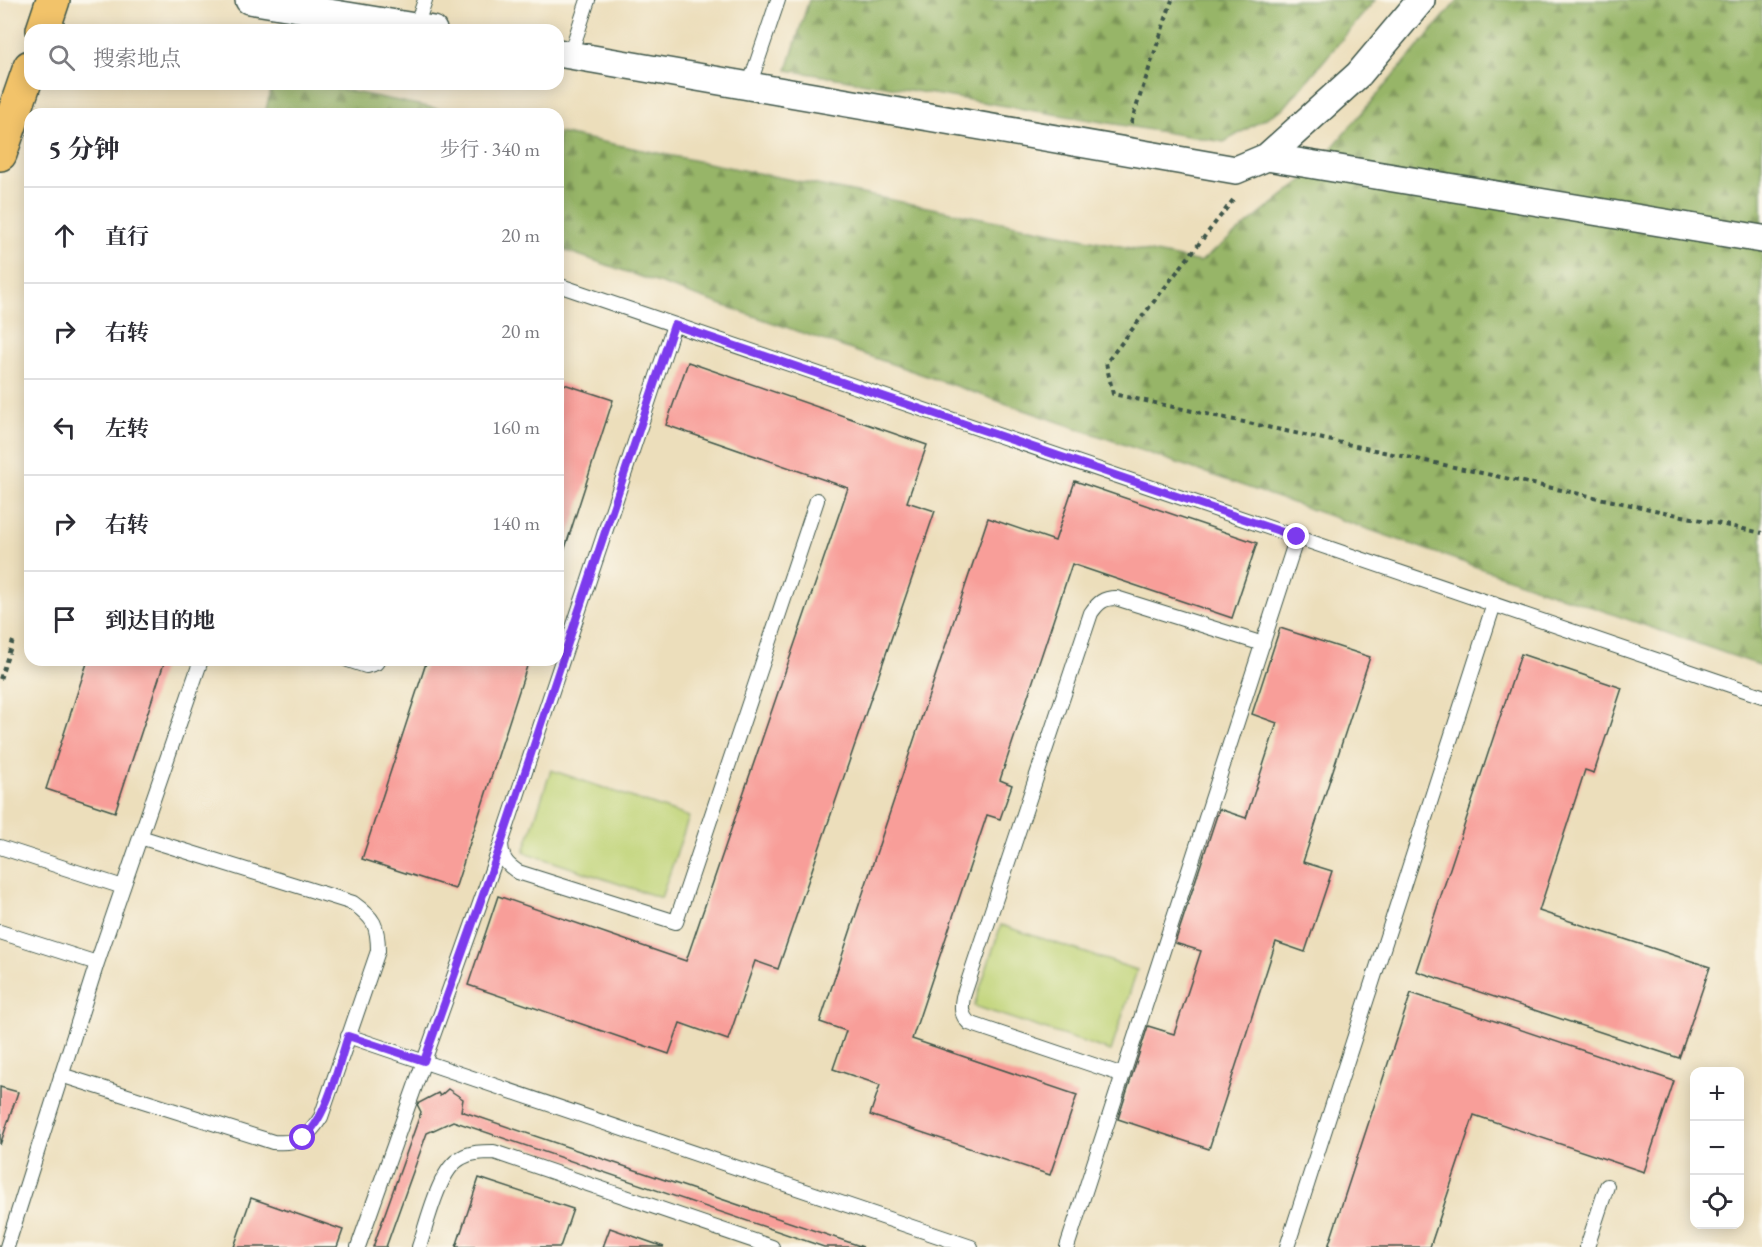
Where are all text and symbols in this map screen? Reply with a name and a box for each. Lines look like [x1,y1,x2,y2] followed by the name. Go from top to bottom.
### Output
[24,24,564,90] search box
[45,41,78,74] icon: search
[93,44,181,73] text: 搜索地点
[48,132,120,166] text: 5 分钟
[440,136,540,162] text: 步行 · 340 m
[48,219,81,252] icon: ahead
[105,222,149,251] text: 直行
[501,222,540,248] text: 20 m
[48,315,81,348] icon: right
[105,318,149,347] text: 右转
[501,318,540,344] text: 20 m
[48,411,81,444] icon: left
[105,414,149,443] text: 左转
[492,414,540,440] text: 160 m
[48,507,81,540] icon: right
[105,510,149,539] text: 右转
[492,510,540,536] text: 140 m
[1283,523,1309,549] route end
[48,603,81,636] icon: arrive
[105,606,215,635] text: 到达目的地
[1690,1067,1744,1229] map controls
[1690,1067,1744,1121] button: +
[1690,1121,1744,1175] button: −
[289,1124,315,1150] route start
[1690,1175,1744,1229] button: locate

